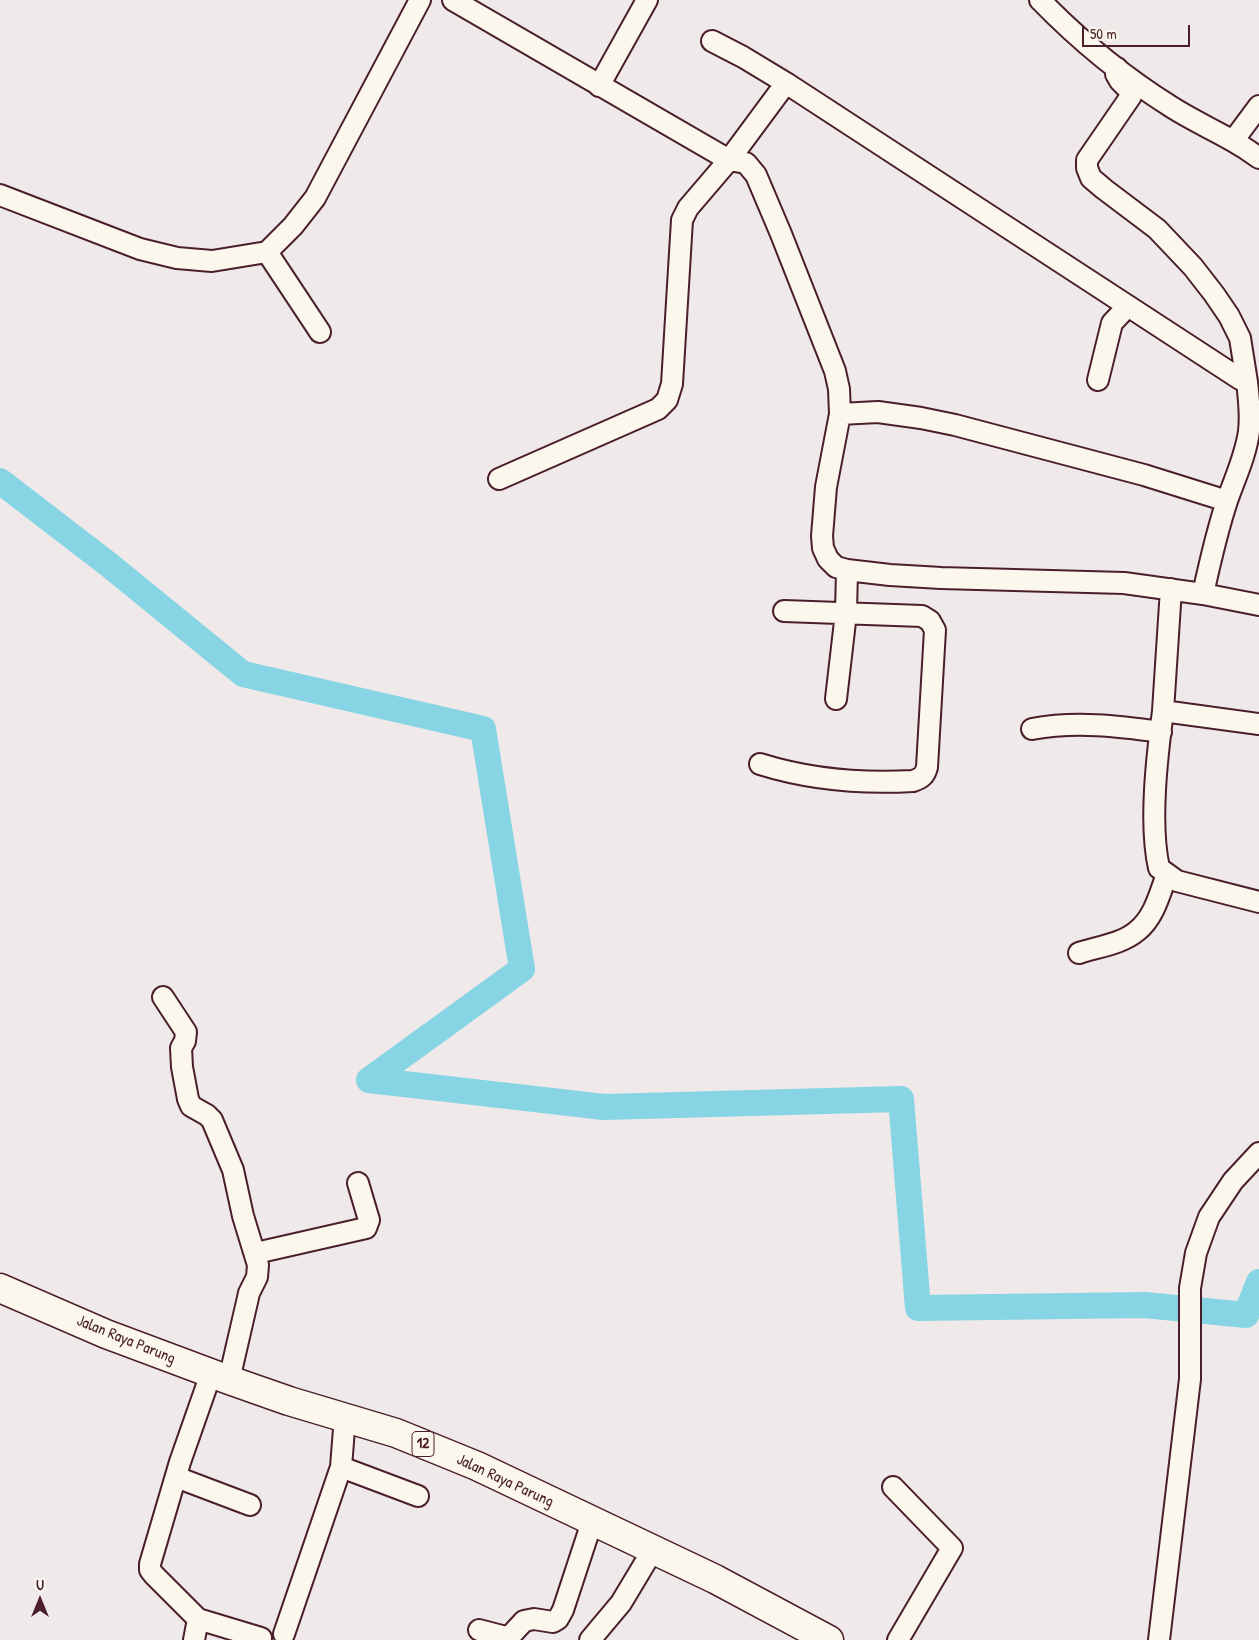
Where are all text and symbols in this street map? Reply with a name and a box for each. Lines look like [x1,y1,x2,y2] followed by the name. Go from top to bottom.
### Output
[1084,15,1192,47] scale bar
[1090,23,1117,44] text: 50 m
[74,1311,178,1369] street label: Jalan Raya Parung
[412,1432,434,1456] road number: 12
[453,1450,557,1512] street label: Jalan Raya Parung
[15,1575,65,1625] north arrow
[36,1575,44,1594] text: U

